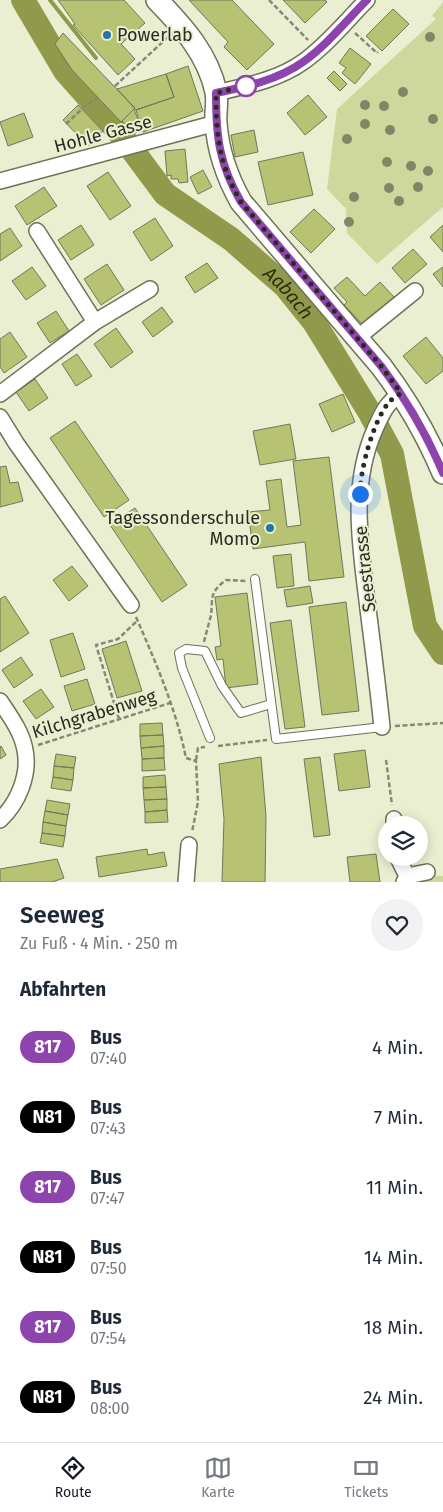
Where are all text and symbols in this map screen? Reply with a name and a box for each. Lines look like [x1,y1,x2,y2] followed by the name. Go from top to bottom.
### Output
[117,24,193,46] place label: Powerlab
[101,29,113,41] marker: Powerlab
[235,75,257,97] unlabelled marker
[52,110,154,158] street label: Hohle Gasse
[258,261,318,324] water label: Aabach
[348,482,373,507] your location
[105,507,260,550] place label: Tagessonderschule Momo
[264,522,276,534] marker: Tagessonderschule Momo
[350,525,380,613] street label: Seestrasse
[29,684,159,743] street label: Kilchgrabenweg
[378,816,428,866] map controls
[378,816,428,866] button: layers
[371,899,423,951] button: heart
[20,901,104,929] text: Seeweg
[20,934,178,953] text: Zu Fuß · 4 Min. · 250 m
[20,978,106,1001] text: Abfahrten
[90,1026,122,1049] text: Bus
[34,1036,61,1058] text: 817
[372,1036,423,1059] text: 4 Min.
[90,1049,127,1068] text: 07:40
[90,1096,122,1119] text: Bus
[32,1106,63,1128] text: N81
[374,1106,423,1129] text: 7 Min.
[90,1119,126,1138] text: 07:43
[90,1166,122,1189] text: Bus
[34,1176,61,1198] text: 817
[366,1176,423,1199] text: 11 Min.
[90,1189,125,1208] text: 07:47
[90,1236,122,1259] text: Bus
[32,1246,63,1268] text: N81
[364,1246,423,1269] text: 14 Min.
[90,1259,127,1278] text: 07:50
[90,1306,122,1329] text: Bus
[34,1316,61,1338] text: 817
[363,1316,423,1339] text: 18 Min.
[90,1329,126,1348] text: 07:54
[90,1376,122,1399] text: Bus
[32,1386,63,1408] text: N81
[363,1386,423,1409] text: 24 Min.
[90,1399,129,1418] text: 08:00
[55,1454,92,1501] tab: Route
[201,1454,235,1501] tab: Karte
[344,1454,388,1501] tab: Tickets

